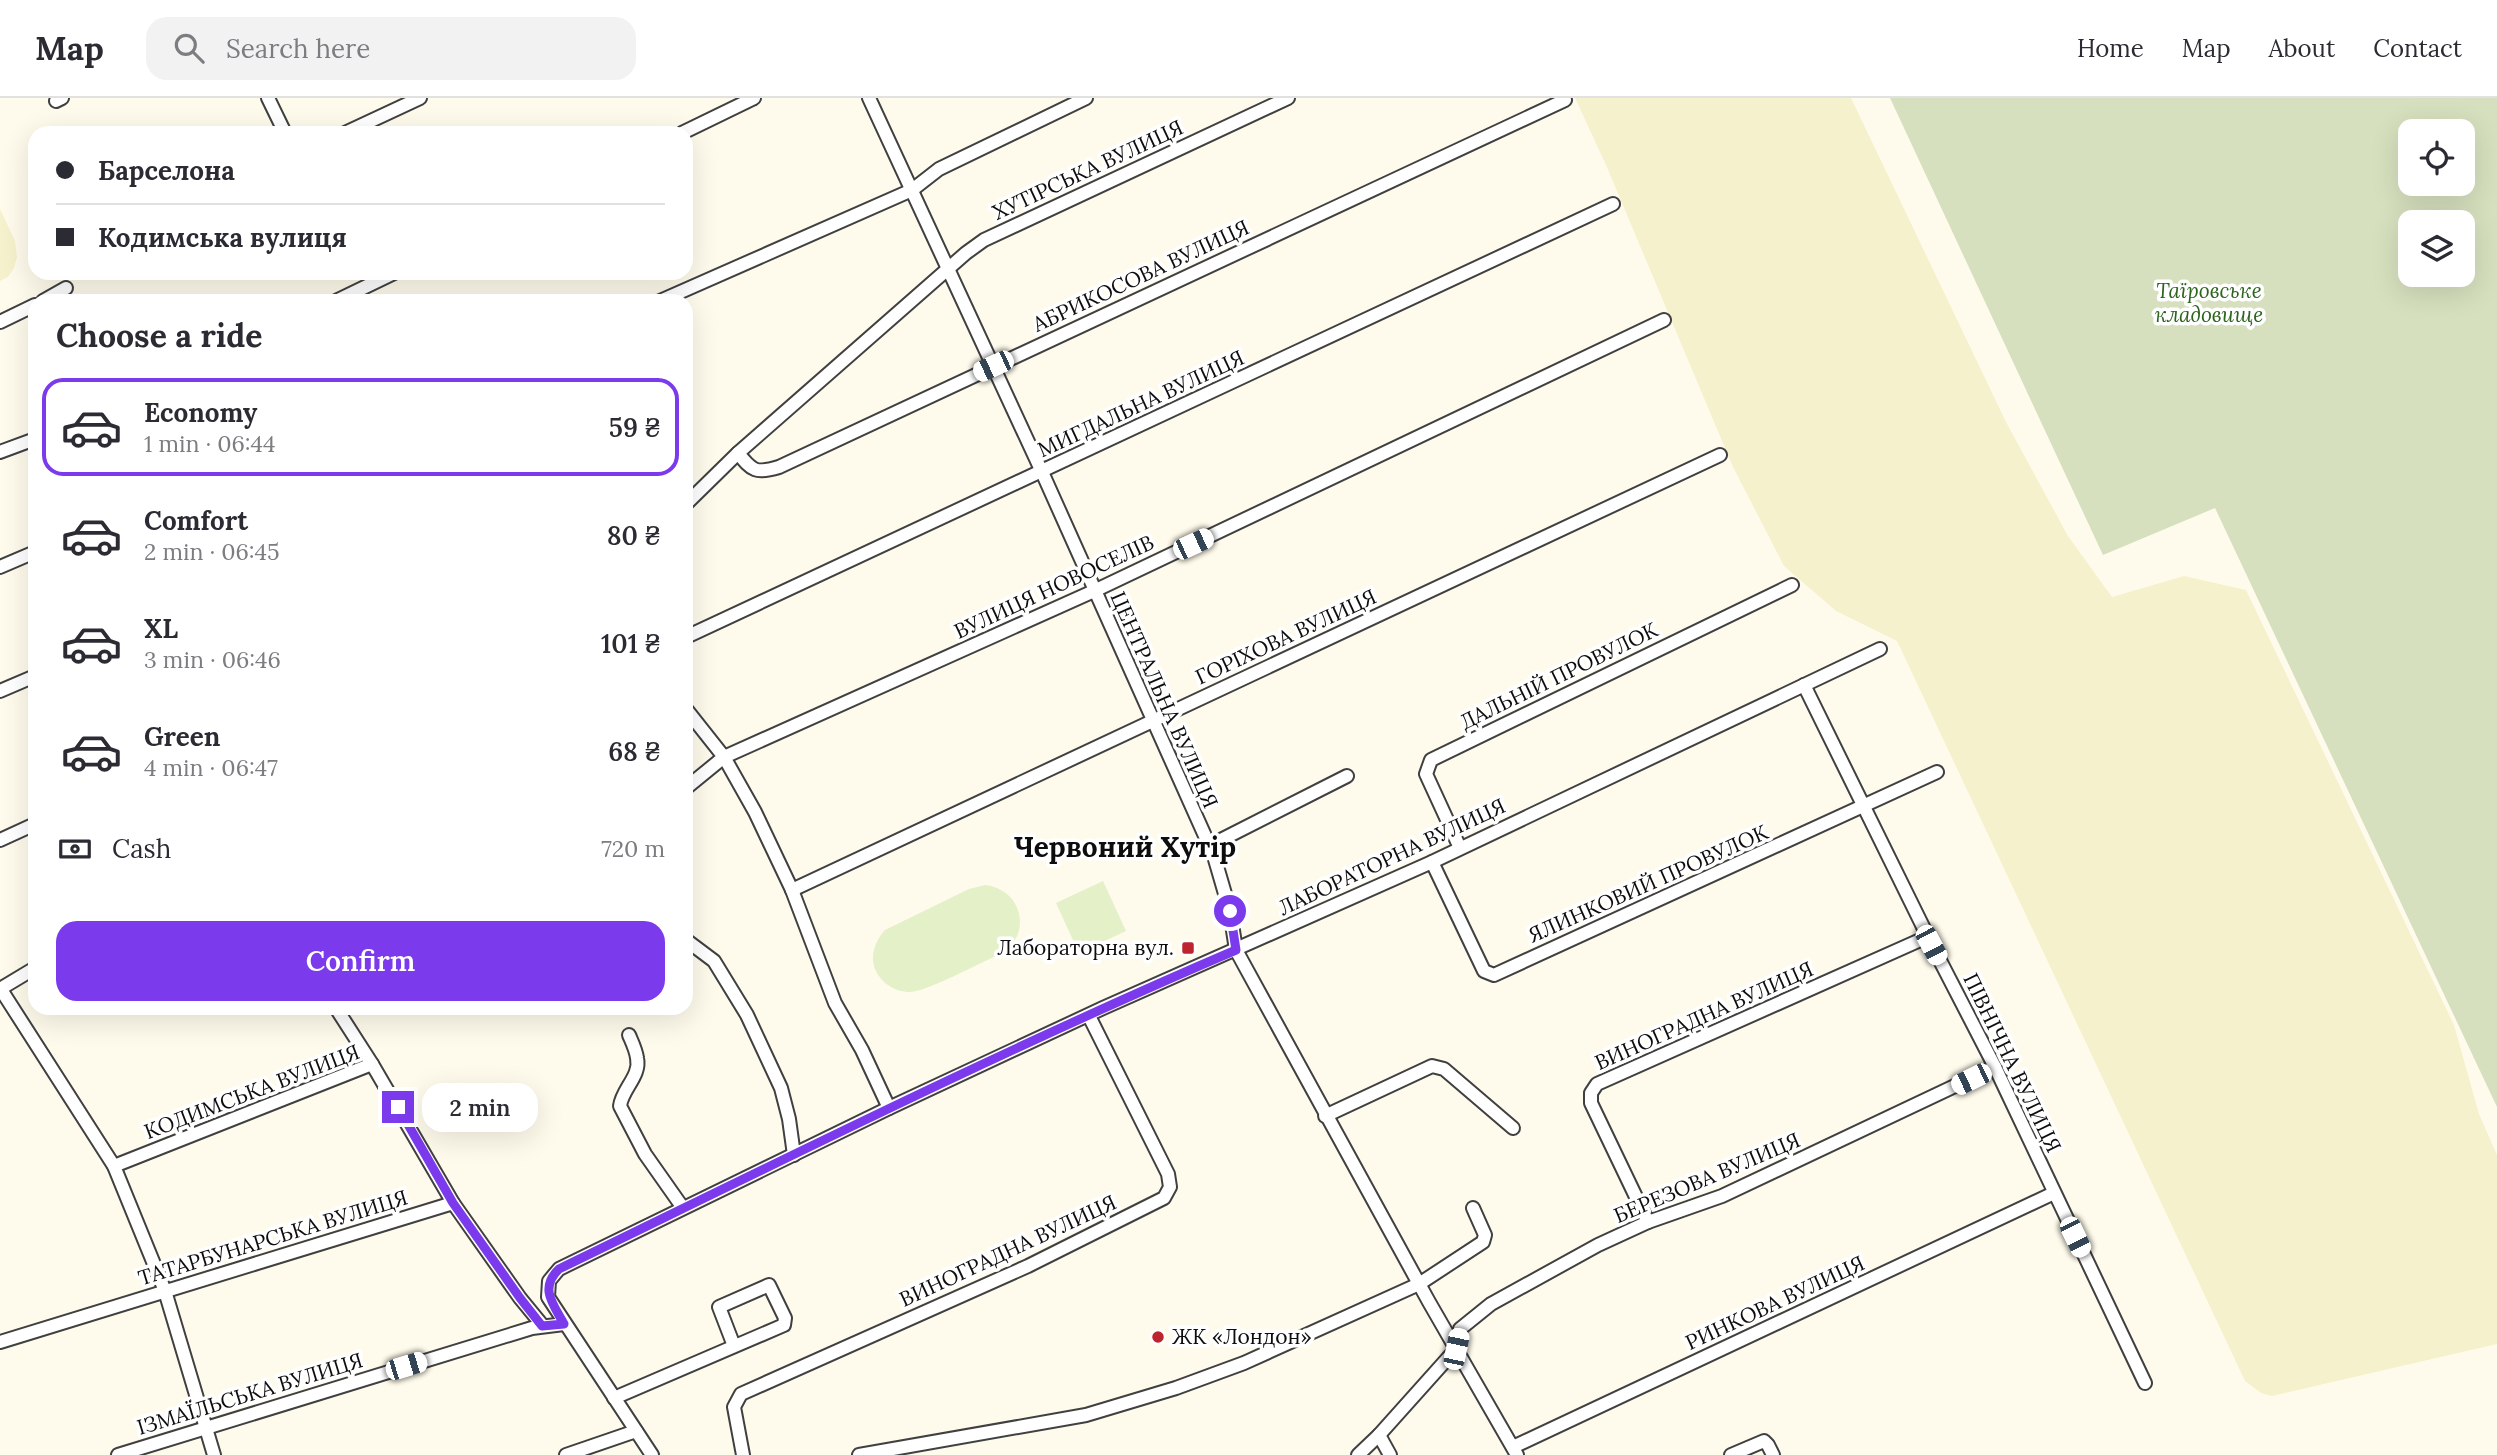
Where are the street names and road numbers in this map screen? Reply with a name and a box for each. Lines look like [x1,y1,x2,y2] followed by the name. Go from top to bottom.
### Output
[988,114,1187,226] street label: ХУТІРСЬКА ВУЛИЦЯ
[1027,213,1253,338] street label: АБРИКОСОВА ВУЛИЦЯ
[1033,344,1248,463] street label: МИГДАЛЬНА ВУЛИЦЯ
[950,528,1158,645] street label: ВУЛИЦЯ НОВОСЕЛІВ
[1191,583,1381,690] street label: ГОРІХОВА ВУЛИЦЯ
[1104,587,1224,812] street label: ЦЕНТРАЛЬНА ВУЛИЦЯ
[1455,616,1663,735] street label: ДАЛЬНІЙ ПРОВУЛОК
[1274,792,1510,921] street label: ЛАБОРАТОРНА ВУЛИЦЯ
[1523,818,1773,949] street label: ЯЛИНКОВИЙ ПРОВУЛОК
[1590,955,1817,1076] street label: ВИНОГРАДНА ВУЛИЦЯ
[1957,969,2068,1157] street label: ПІВНІЧНА ВУЛИЦЯ
[140,1038,363,1145] street label: КОДИМСЬКА ВУЛИЦЯ
[1609,1126,1804,1229] street label: БЕРЕЗОВА ВУЛИЦЯ
[135,1184,411,1291] street label: ТАТАРБУНАРСЬКА ВУЛИЦЯ
[895,1188,1121,1313] street label: ВИНОГРАДНА ВУЛИЦЯ
[1681,1249,1869,1356] street label: РИНКОВА ВУЛИЦЯ
[134,1346,366,1441] street label: ІЗМАЇЛЬСЬКА ВУЛИЦЯ

